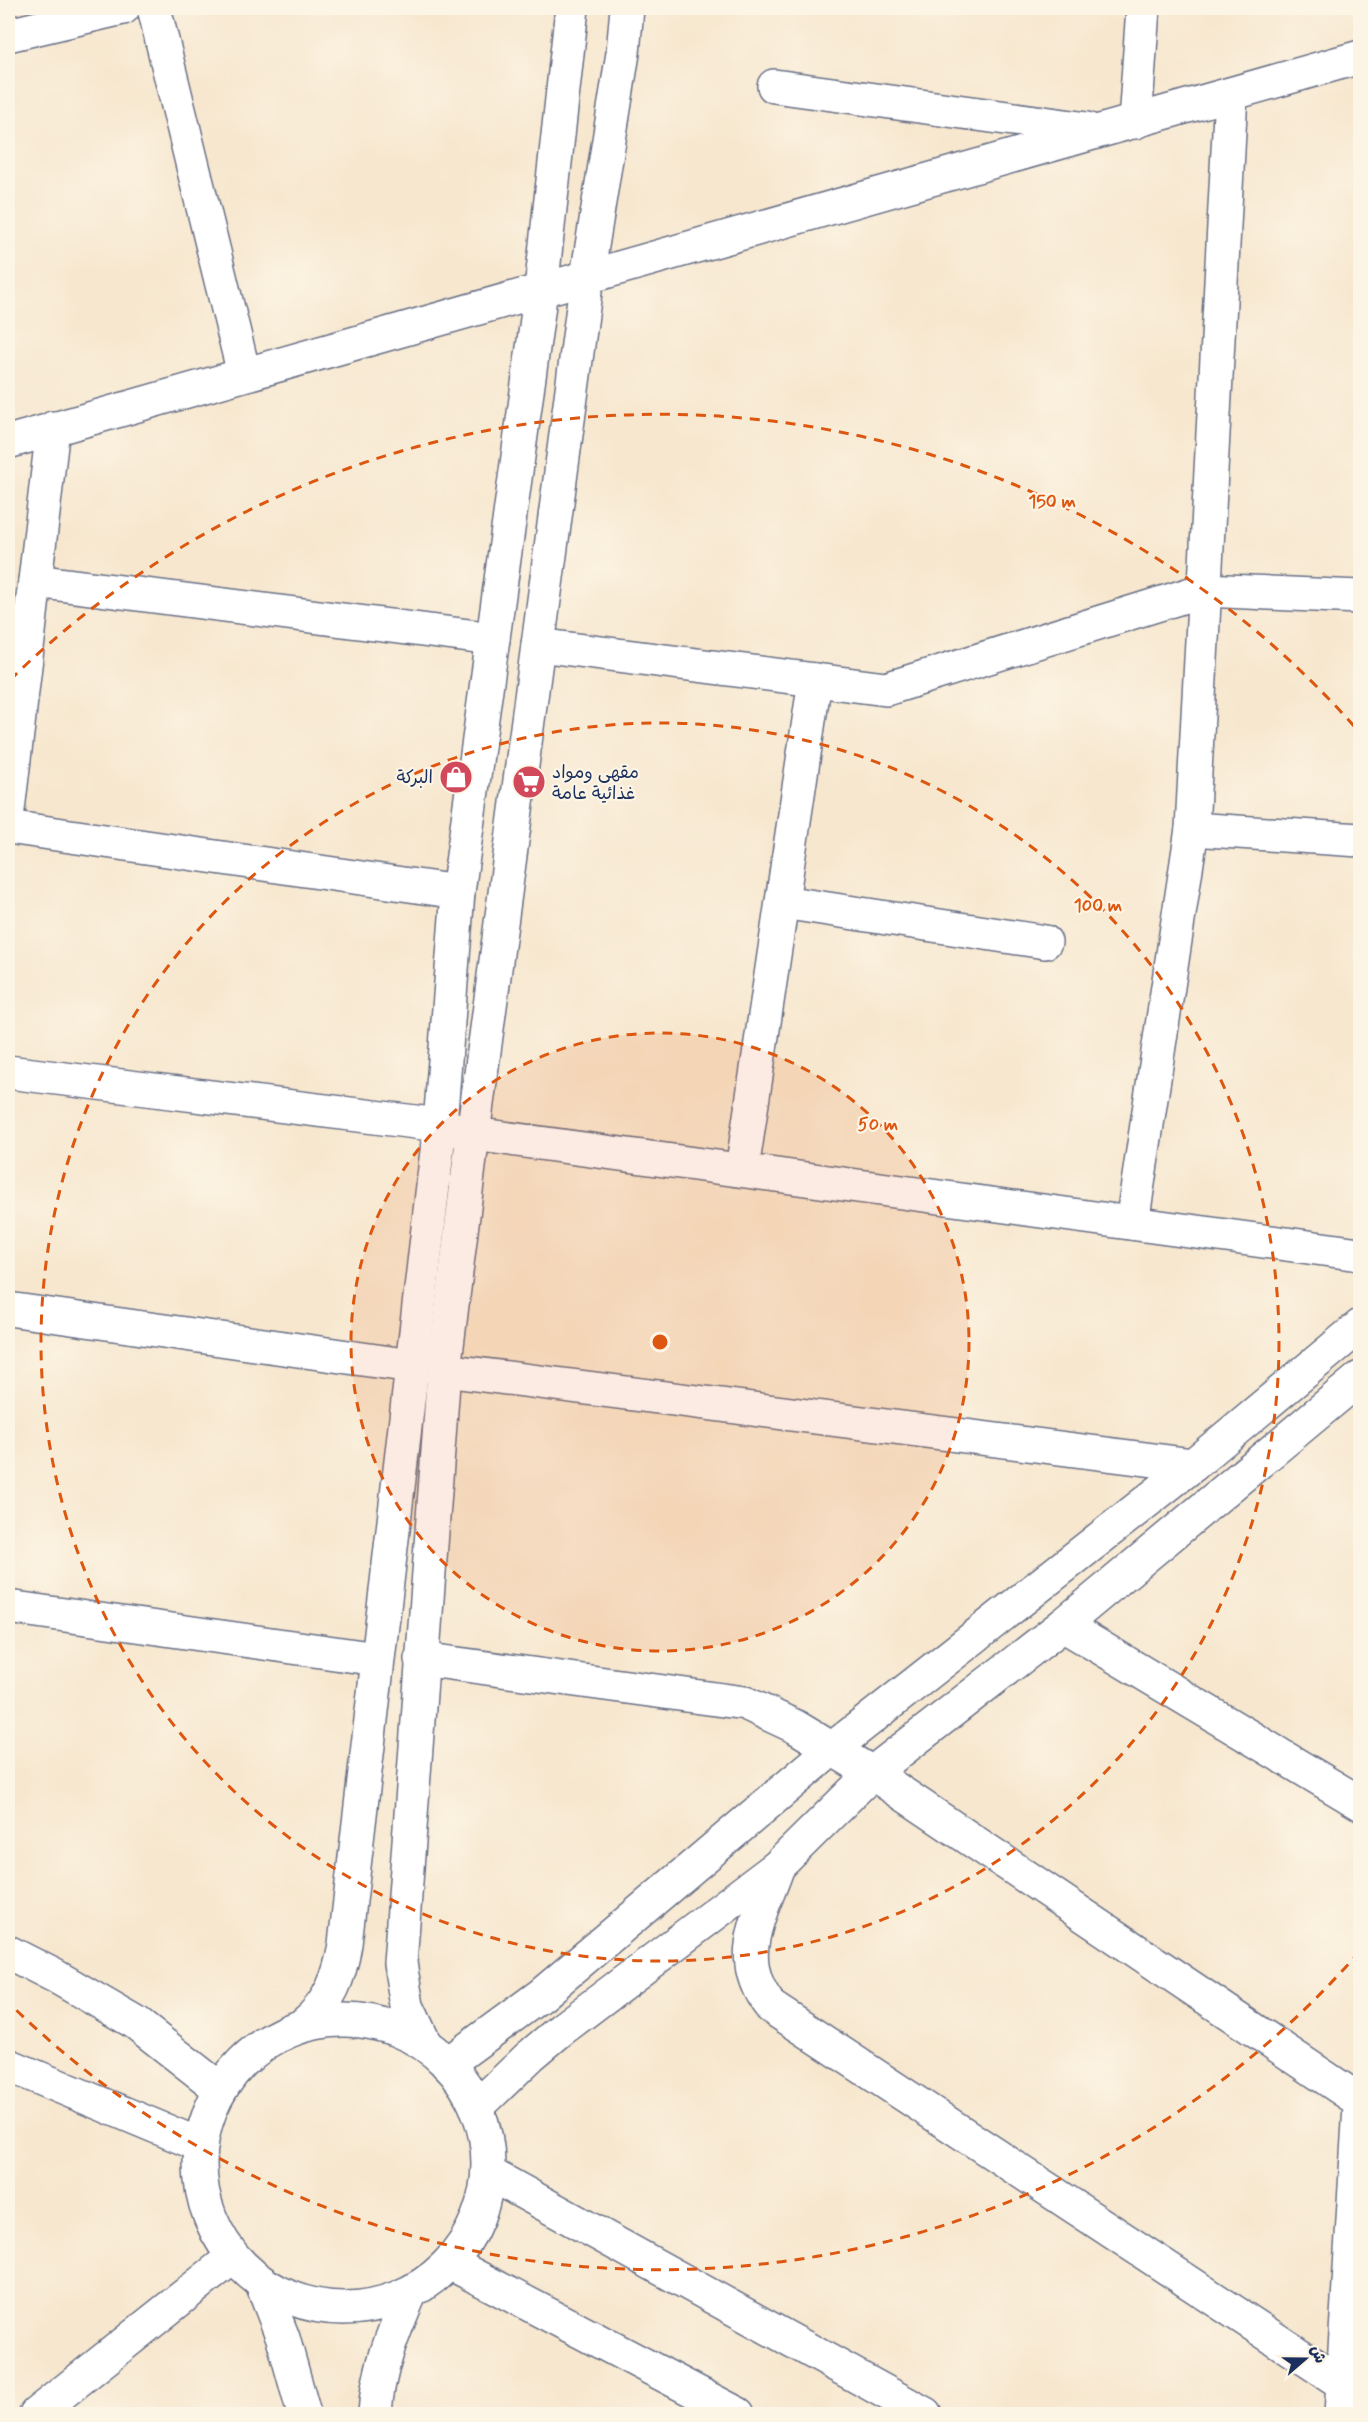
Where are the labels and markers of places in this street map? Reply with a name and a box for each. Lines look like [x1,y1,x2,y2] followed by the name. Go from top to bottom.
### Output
[438,759,474,795] shop icon: البركة
[552,761,639,806] place label: مقهى ومواد غذائية عامة
[511,764,547,800] supermarket icon: مقهى ومواد غذائية عامة
[397,766,433,790] place label: البركة
[650,1332,670,1352] centre of rings

